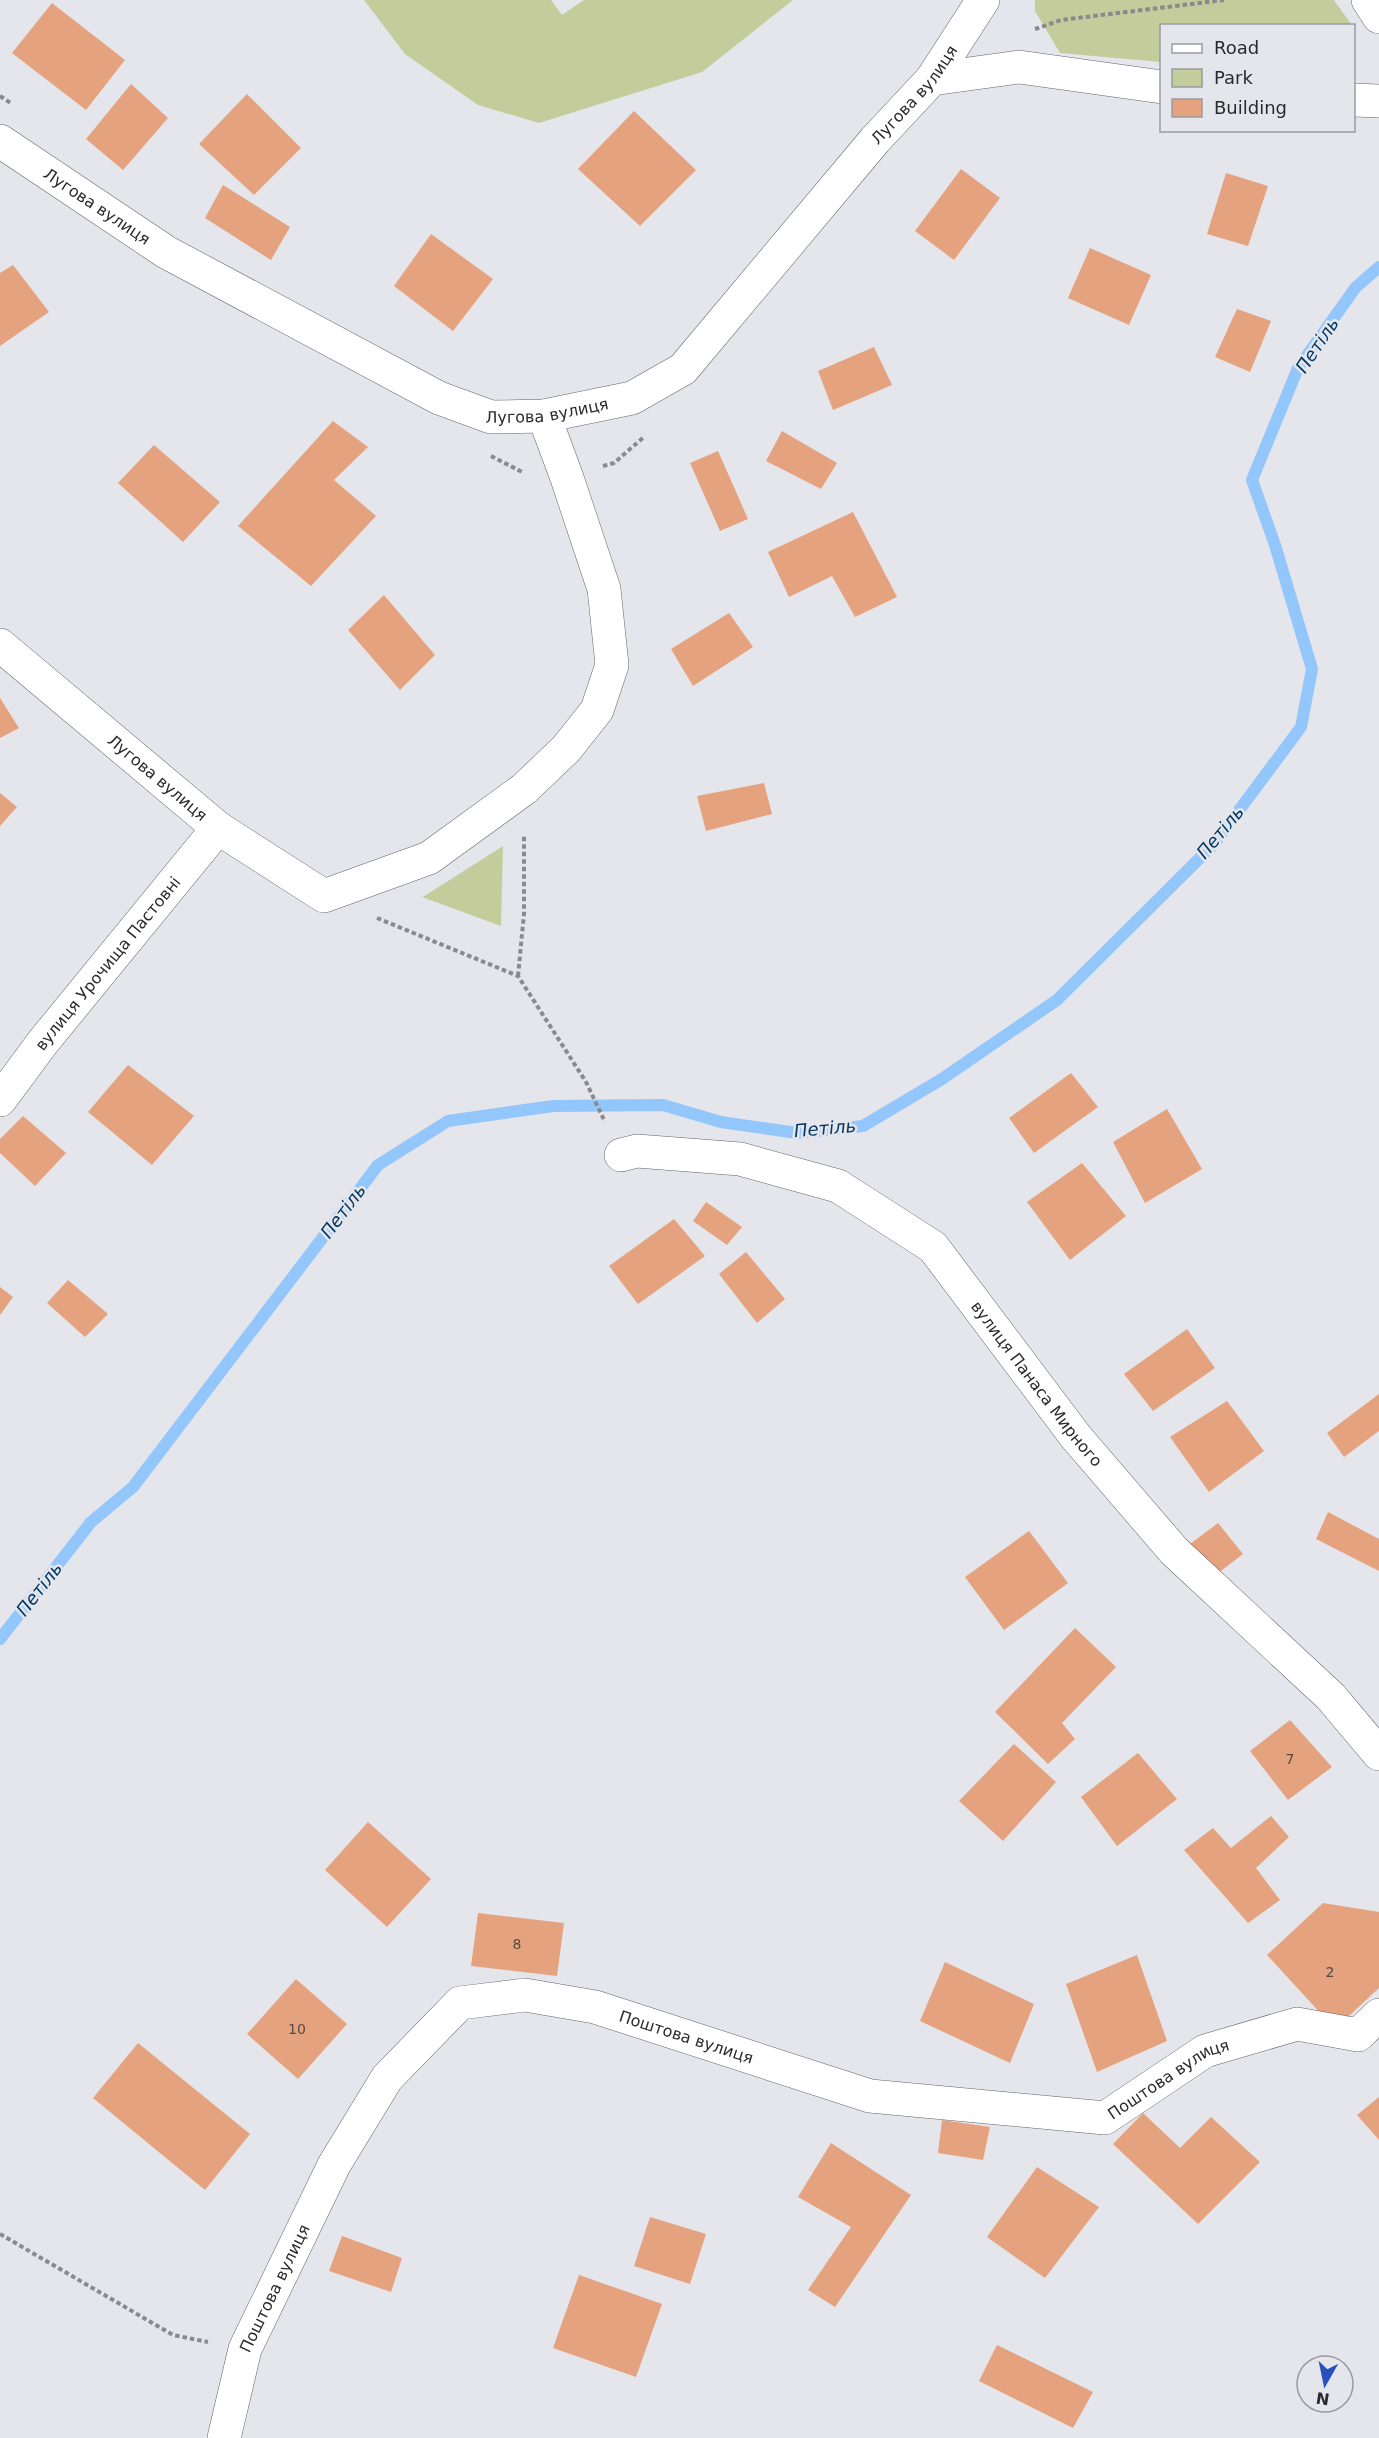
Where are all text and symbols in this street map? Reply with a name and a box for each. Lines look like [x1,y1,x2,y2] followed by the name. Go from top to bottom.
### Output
[1160,24,1355,132] legend
[1214,37,1259,58] text: Road
[867,41,961,148] street label: Лугова вулиця
[1214,67,1253,88] text: Park
[1214,97,1287,118] text: Building
[40,164,154,248] street label: Лугова вулиця
[1291,313,1343,377] water label: Петіль
[485,394,610,427] street label: Лугова вулиця
[104,730,211,825] street label: Лугова вулиця
[1192,801,1248,863] water label: Петіль
[31,872,184,1054] street label: вулиця Урочища Пастовні
[793,1115,857,1141] water label: Петіль
[316,1180,370,1242] water label: Петіль
[967,1297,1107,1470] street label: вулиця Панаса Мирного
[12,1558,66,1620] water label: Петіль
[1286,1751,1294,1767] house number: 7
[513,1936,521,1952] house number: 8
[1326,1964,1334,1980] house number: 2
[617,2006,756,2067] street label: Поштова вулиця
[288,2021,306,2037] house number: 10
[1104,2035,1231,2123] street label: Поштова вулиця
[235,2221,313,2355] street label: Поштова вулиця
[1295,2354,1355,2414] north arrow
[1315,2388,1331,2409] text: N

